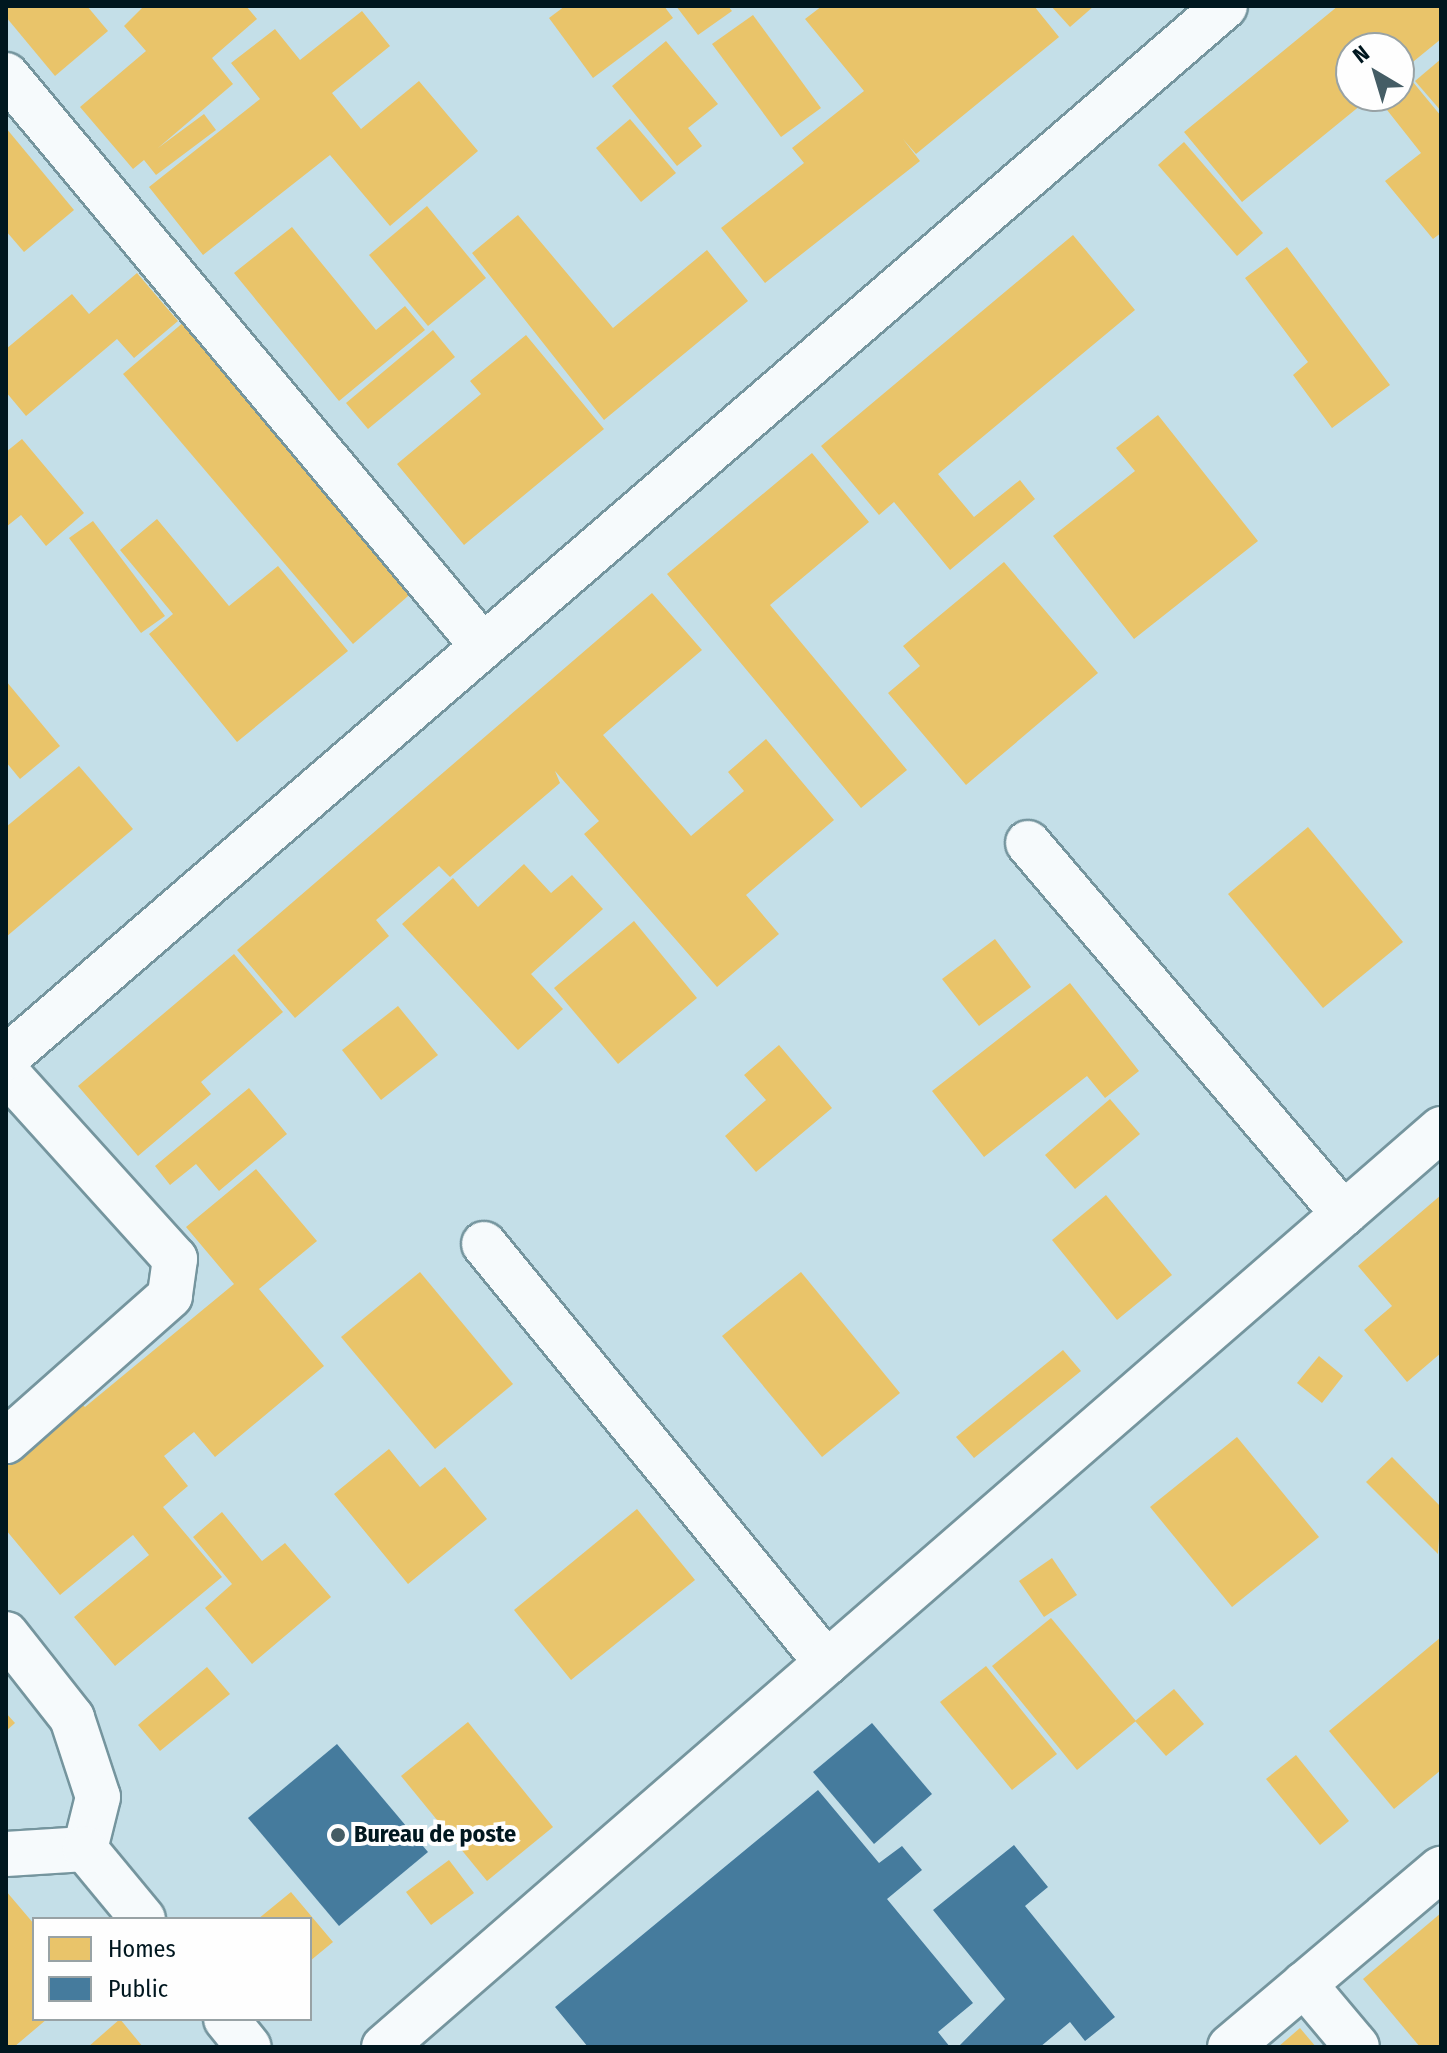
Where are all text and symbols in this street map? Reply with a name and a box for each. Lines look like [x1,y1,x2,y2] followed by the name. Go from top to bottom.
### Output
[1335,32,1415,112] north arrow
[1348,40,1375,69] text: N
[354,1821,516,1849] place label: Bureau de poste
[329,1826,347,1844] marker: Bureau de poste
[32,1917,312,2021] legend
[108,1935,176,1963] text: Homes
[108,1975,168,2003] text: Public

